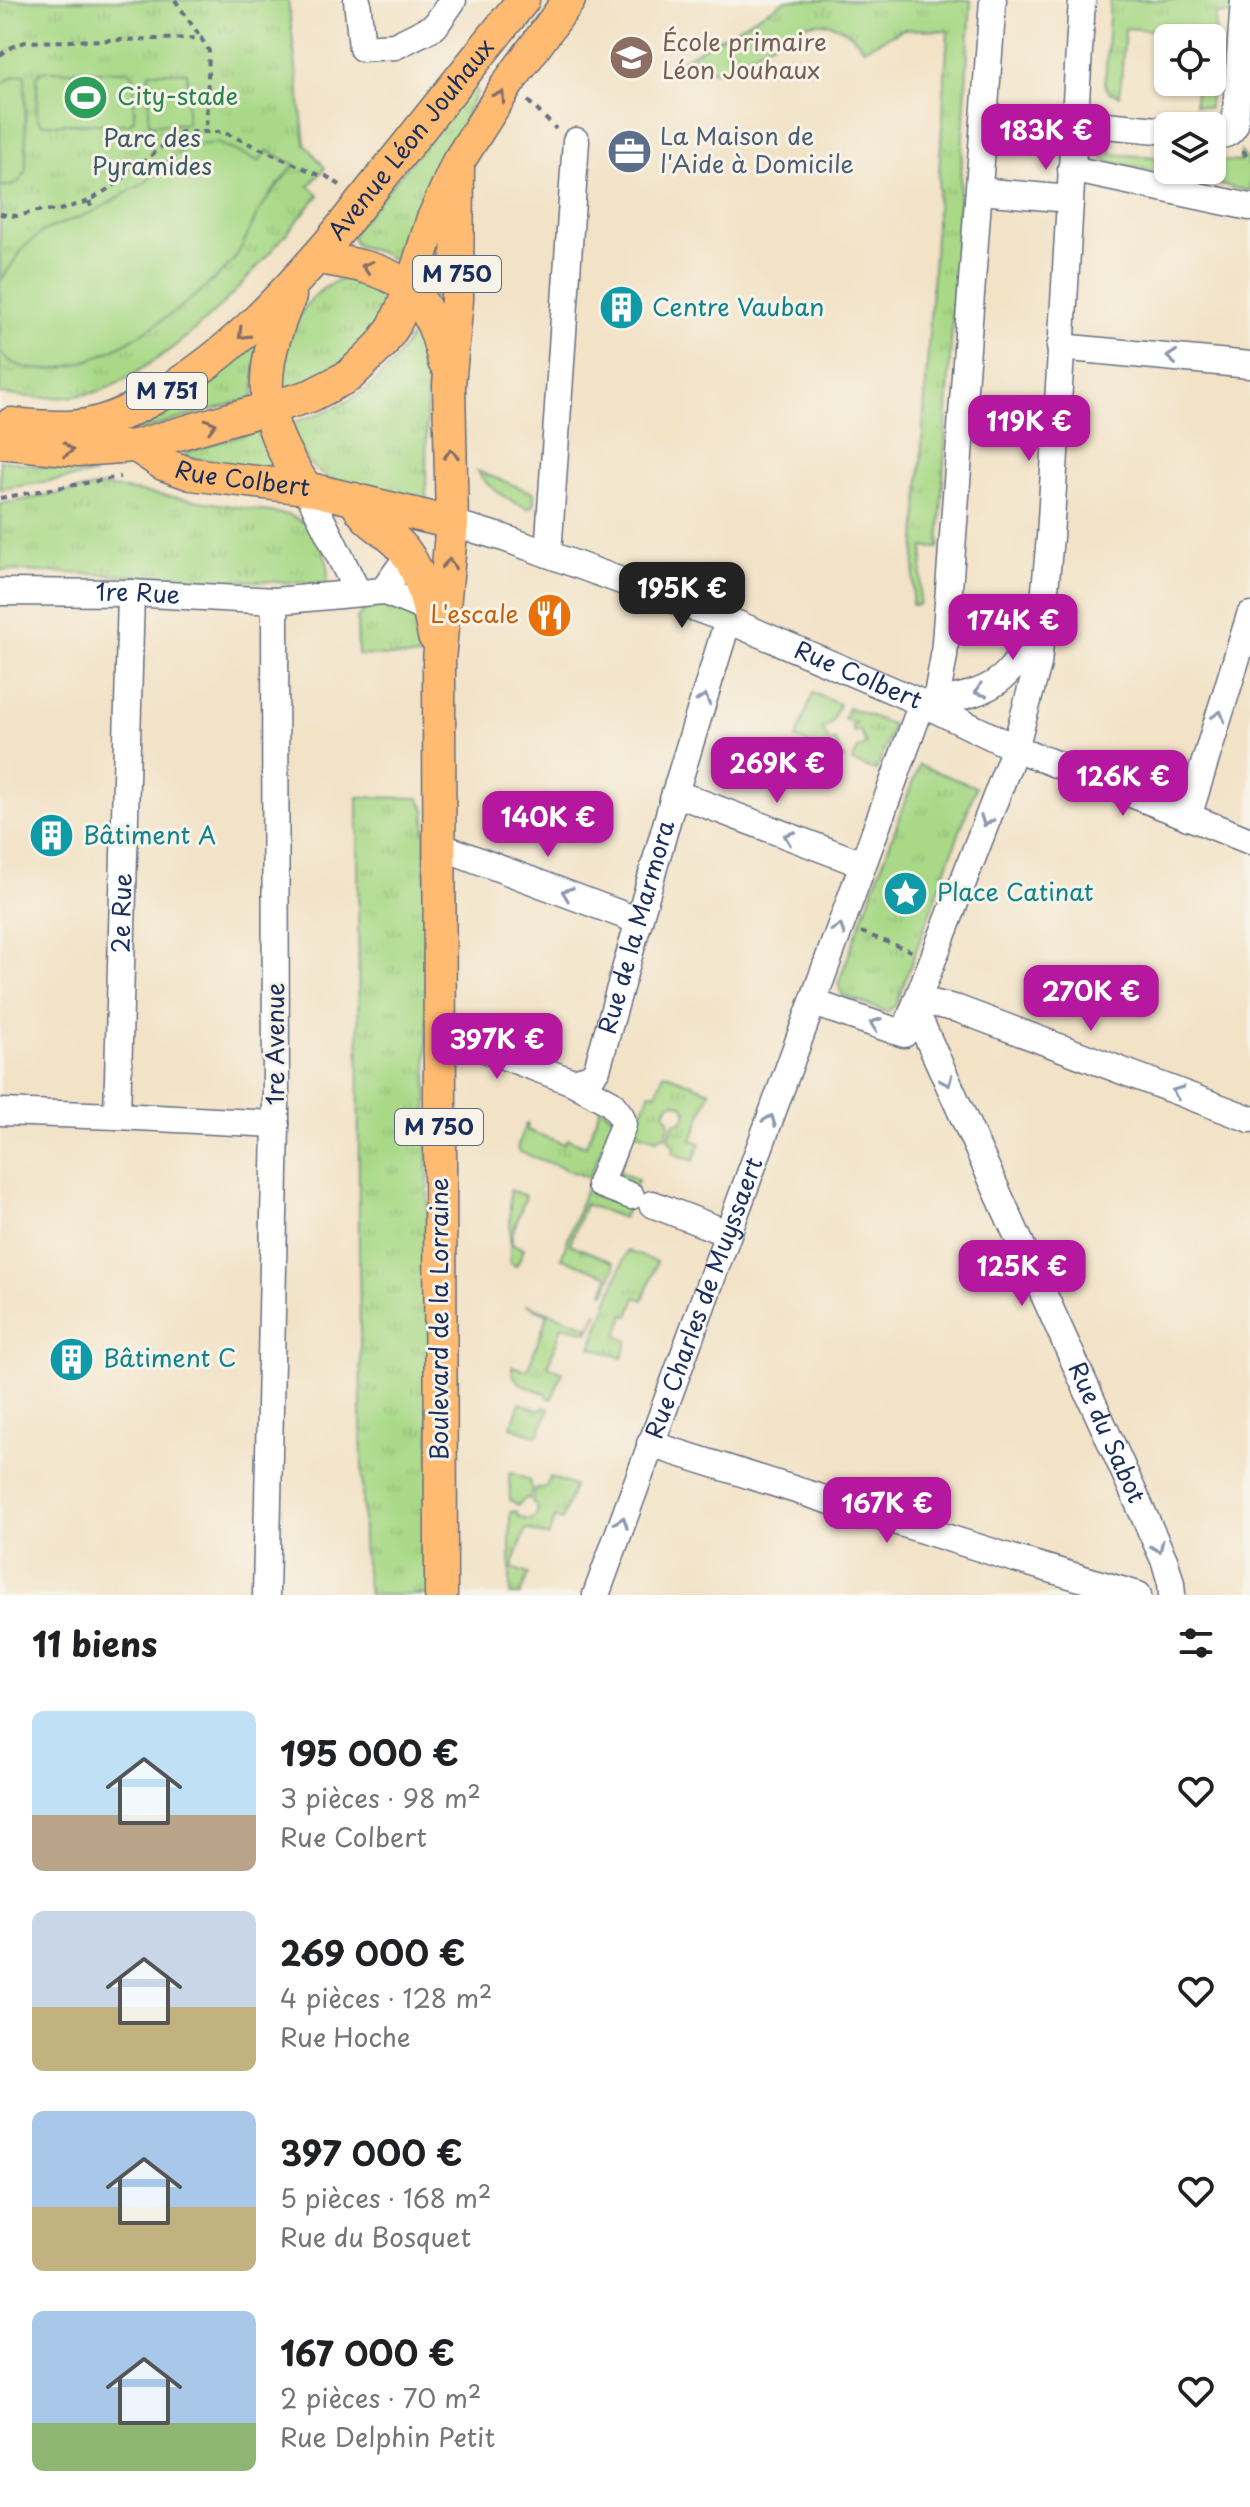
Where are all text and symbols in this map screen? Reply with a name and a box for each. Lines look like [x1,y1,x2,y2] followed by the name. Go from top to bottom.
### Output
[662,23,827,87] place label: École primaire Léon Jouhaux
[1154,24,1226,184] map controls
[1154,24,1226,96] button: locate
[318,30,502,247] street label: Avenue Léon Jouhaux
[607,33,655,81] school or university icon: École primaire Léon Jouhaux
[62,73,110,121] sports icon: City-stade
[117,77,238,113] place label: City-stade
[490,91,505,105] one-way arrow
[981,104,1111,172] pin: 183K €
[999,110,1093,149] text: 183K €
[1154,112,1226,184] button: layers
[660,117,854,181] place label: La Maison de l'Aide à Domicile
[92,119,212,183] park label: Parc des Pyramides
[605,127,653,175] office icon: La Maison de l'Aide à Domicile
[413,256,501,292] road number: M 750
[360,260,374,276] one-way arrow
[597,284,645,332] building icon: Centre Vauban
[652,288,824,324] place label: Centre Vauban
[238,325,252,339] one-way arrow
[1165,349,1178,366] one-way arrow
[127,373,207,409] road number: M 751
[964,395,1094,463] pin: 119K €
[986,401,1072,440] text: 119K €
[203,418,217,435] one-way arrow
[62,441,75,458] one-way arrow
[442,447,459,460] one-way arrow
[171,450,312,504] street label: Rue Colbert
[441,557,458,570] one-way arrow
[617,562,747,630] pin: 195K €
[637,568,727,607] text: 195K €
[96,573,181,612] street label: 1re Rue
[526,591,574,639] restaurant icon: L'escale
[948,594,1078,662] pin: 174K €
[430,595,519,631] place label: L'escale
[966,600,1060,639] text: 174K €
[789,631,928,717] street label: Rue Colbert
[974,681,988,698] one-way arrow
[695,693,711,707] one-way arrow
[1210,709,1226,723] one-way arrow
[712,737,842,805] pin: 269K €
[729,743,825,782] text: 269K €
[1058,750,1188,818] pin: 126K €
[1076,756,1170,795] text: 126K €
[483,791,613,859] pin: 140K €
[500,797,596,836] text: 140K €
[28,812,76,860] building icon: Bâtiment A
[980,813,996,827] one-way arrow
[588,815,683,1038] street label: Rue de la Marmora
[83,816,216,852] place label: Bâtiment A
[783,830,797,847] one-way arrow
[882,869,930,917] place icon: Place Catinat
[101,873,139,954] street label: 2e Rue
[937,873,1094,909] place label: Place Catinat
[560,886,574,903] one-way arrow
[830,923,846,937] one-way arrow
[1026,965,1156,1033] pin: 270K €
[1042,971,1140,1010] text: 270K €
[256,983,292,1105] street label: 1re Avenue
[432,1013,562,1081] pin: 397K €
[868,1017,882,1033] one-way arrow
[449,1019,545,1058] text: 397K €
[937,1073,953,1087] one-way arrow
[1171,1085,1185,1102] one-way arrow
[395,1109,483,1145] road number: M 750
[760,1114,777,1128] one-way arrow
[635,1152,770,1443] street label: Rue Charles de Muyssaert
[420,1178,456,1460] street label: Boulevard de la Lorraine
[957,1240,1087,1308] pin: 125K €
[977,1246,1067,1285] text: 125K €
[48,1335,96,1383] building icon: Bâtiment C
[103,1339,237,1375] place label: Bâtiment C
[1061,1355,1156,1508] street label: Rue du Sabot
[822,1477,952,1545] pin: 167K €
[841,1483,933,1522] text: 167K €
[612,1515,629,1529] one-way arrow
[1149,1539,1165,1554] one-way arrow
[32,1617,157,1669] text: 11 biens
[1174,1621,1218,1665] icon: filters
[280,1726,459,1778] text: 195 000 €
[96,1743,192,1839] icon: home
[1174,1769,1218,1813] icon: heart
[280,1778,481,1817] text: 3 pièces · 98 m²
[280,1817,427,1856] text: Rue Colbert
[280,1926,466,1978] text: 269 000 €
[96,1943,192,2039] icon: home
[1174,1969,1218,2013] icon: heart
[280,1978,492,2017] text: 4 pièces · 128 m²
[280,2017,411,2056] text: Rue Hoche
[280,2126,463,2178] text: 397 000 €
[96,2143,192,2239] icon: home
[1174,2169,1218,2213] icon: heart
[280,2178,491,2217] text: 5 pièces · 168 m²
[280,2217,471,2256] text: Rue du Bosquet
[280,2326,455,2378] text: 167 000 €
[96,2343,192,2439] icon: home
[1174,2369,1218,2413] icon: heart
[280,2378,481,2417] text: 2 pièces · 70 m²
[280,2417,495,2456] text: Rue Delphin Petit

